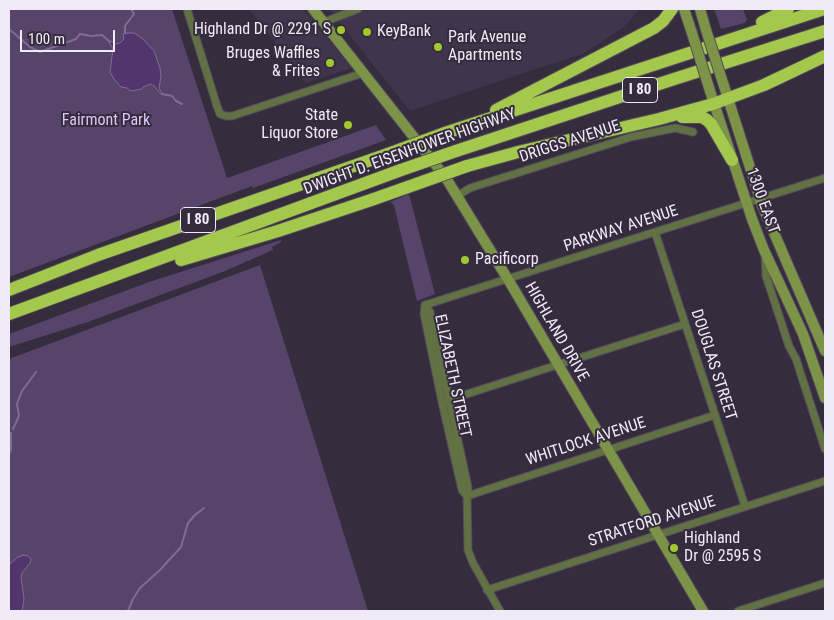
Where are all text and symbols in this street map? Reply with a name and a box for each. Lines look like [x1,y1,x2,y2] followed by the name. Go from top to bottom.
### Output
[22,20,118,52] scale bar
[194,20,331,40] place label: Highland Dr @ 2291 S
[377,22,431,42] place label: KeyBank
[335,24,347,36] marker: Highland Dr @ 2291 S
[361,26,373,38] marker: KeyBank
[448,28,526,66] place label: Park Avenue Apartments
[28,30,65,48] text: 100 m
[432,41,444,53] marker: Park Avenue Apartments
[226,44,320,82] place label: Bruges Waffles & Frites
[324,57,336,69] marker: Bruges Waffles & Frites
[622,78,658,102] road number: I 80
[301,105,519,199] street label: DWIGHT D. EISENHOWER HIGHWAY
[261,106,338,144] place label: State Liquor Store
[62,111,150,131] park label: Fairmont Park
[517,117,623,167] street label: DRIGGS AVENUE
[342,119,354,131] marker: State Liquor Store
[741,165,783,237] street label: 1300 EAST
[561,201,681,257] street label: PARKWAY AVENUE
[180,208,216,232] road number: I 80
[475,250,539,270] place label: Pacificorp
[459,254,471,266] marker: Pacificorp
[520,279,592,385] street label: HIGHLAND DRIVE
[686,307,740,423] street label: DOUGLAS STREET
[430,313,474,439] street label: ELIZABETH STREET
[524,414,648,470] street label: WHITLOCK AVENUE
[586,492,718,552] street label: STRATFORD AVENUE
[684,529,761,567] place label: Highland Dr @ 2595 S
[668,542,680,554] marker: Highland Dr @ 2595 S

